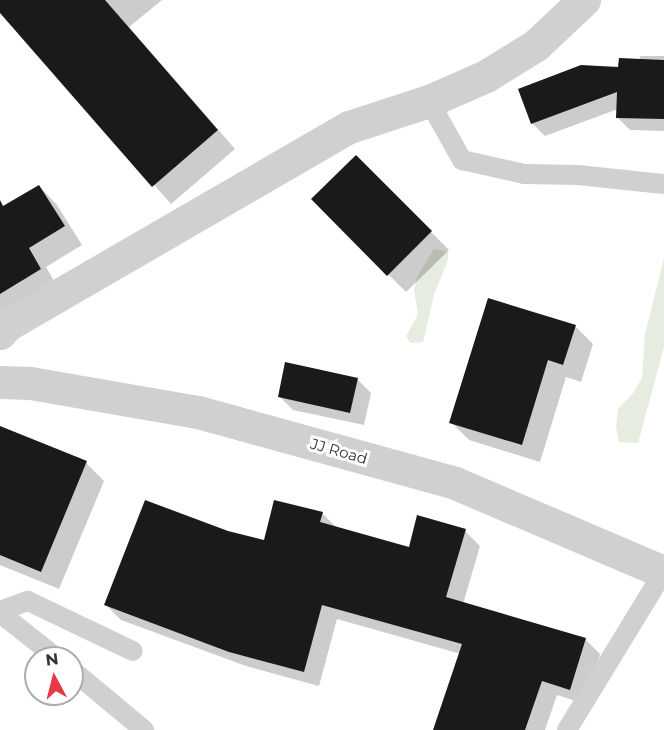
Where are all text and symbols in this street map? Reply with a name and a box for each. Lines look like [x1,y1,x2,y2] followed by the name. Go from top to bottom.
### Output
[309,434,369,468] street label: JJ Road
[24,646,84,706] north arrow
[44,649,60,670] text: N

